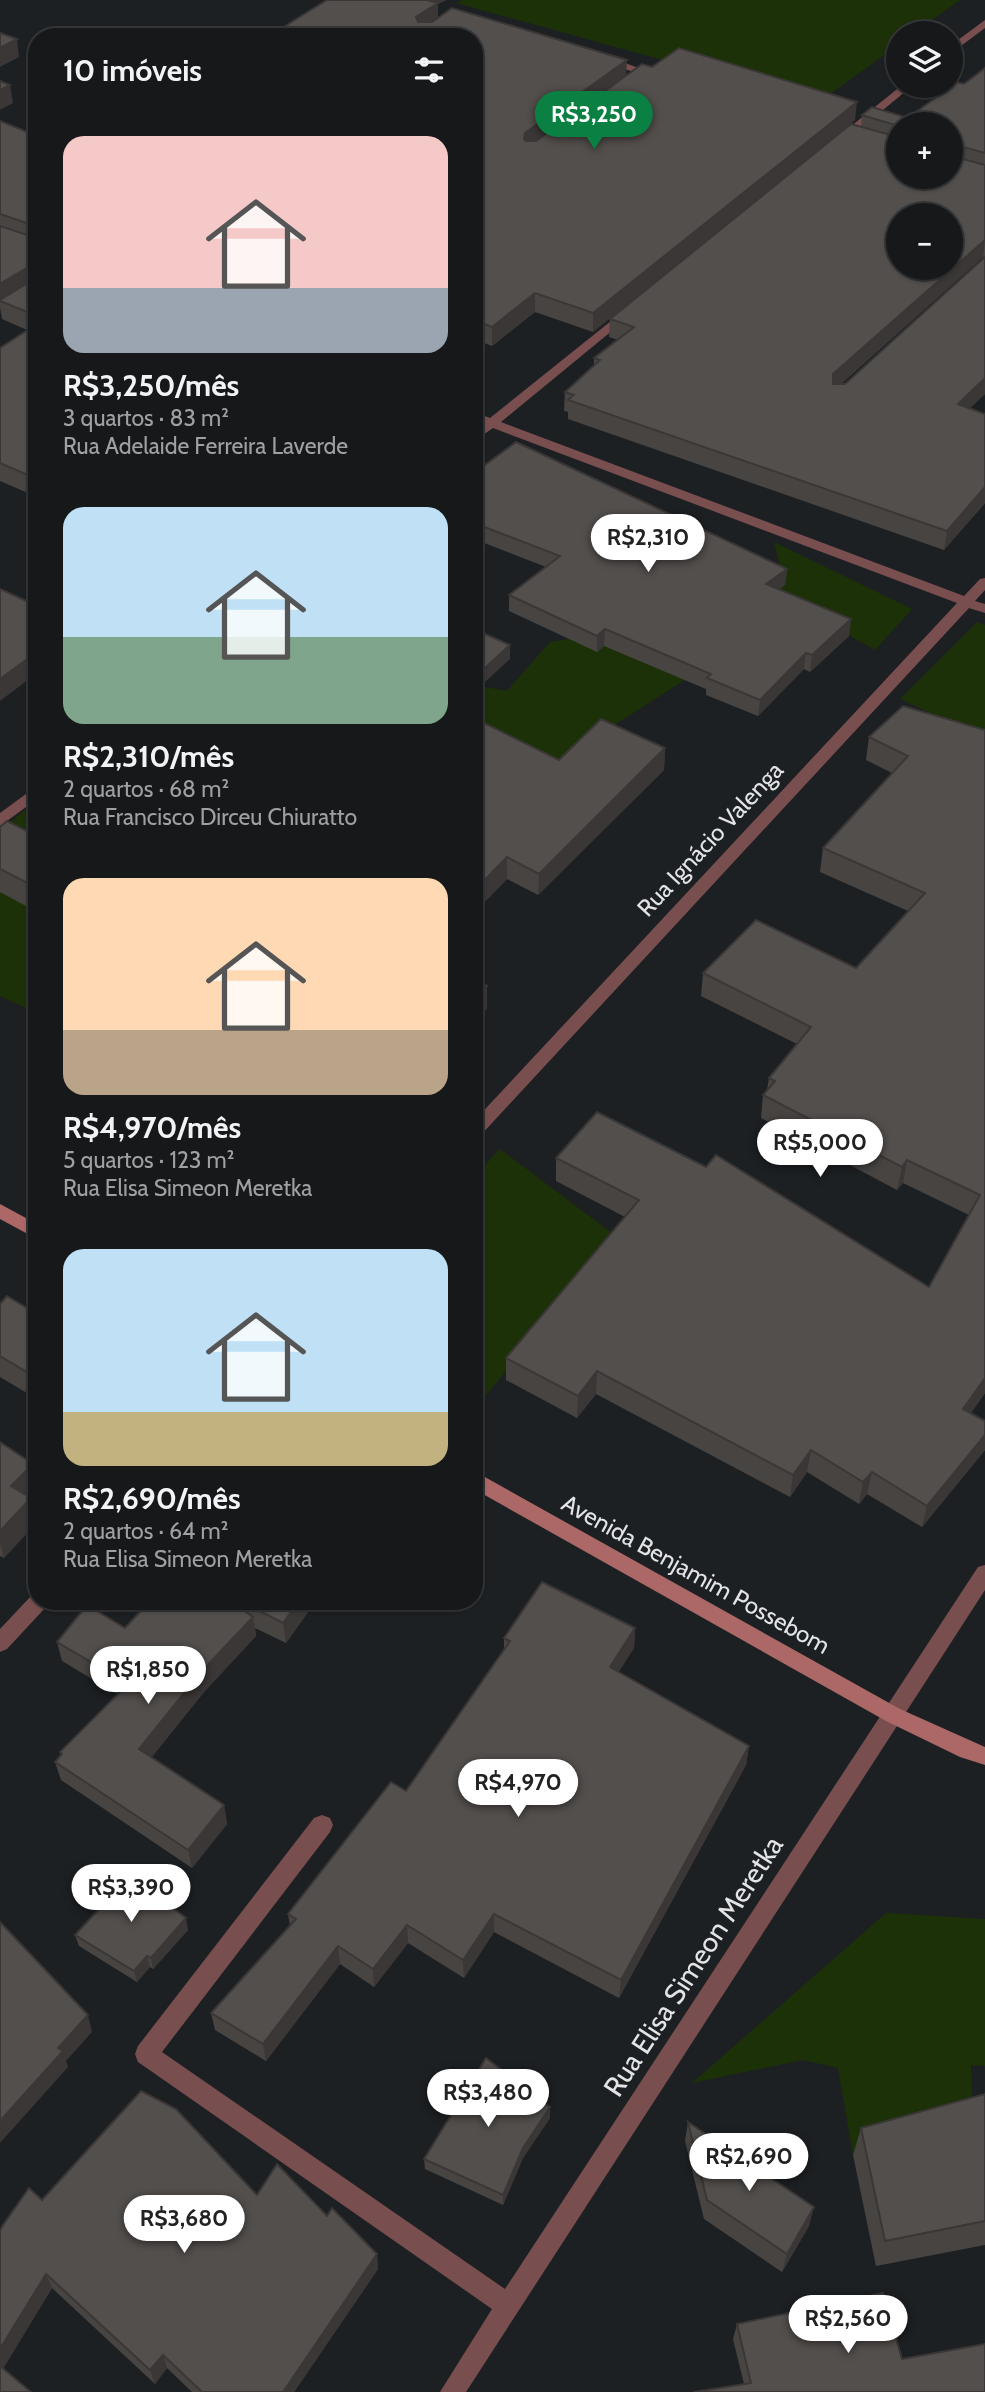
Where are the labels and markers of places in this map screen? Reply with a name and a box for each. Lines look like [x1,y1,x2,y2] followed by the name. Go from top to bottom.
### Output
[529,92,659,151] pin: R$3,250
[583,514,713,574] pin: R$2,310
[755,1120,885,1179] pin: R$5,000
[83,1646,213,1706] pin: R$1,850
[453,1759,583,1819] pin: R$4,970
[66,1864,196,1924] pin: R$3,390
[423,2070,553,2129] pin: R$3,480
[684,2134,814,2193] pin: R$2,690
[119,2196,249,2255] pin: R$3,680
[783,2296,913,2355] pin: R$2,560

